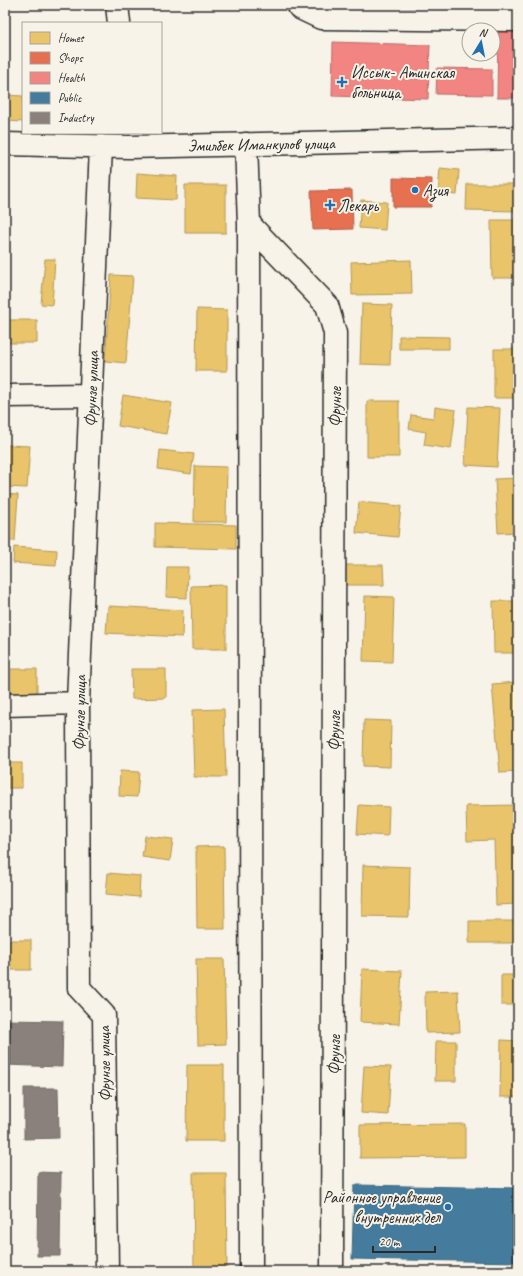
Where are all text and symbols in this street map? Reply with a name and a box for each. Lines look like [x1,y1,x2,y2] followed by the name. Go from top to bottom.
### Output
[22,22,162,134] legend
[461,22,501,62] north arrow
[478,25,489,40] text: N
[58,30,85,46] text: Homes
[58,50,83,66] text: Shops
[351,62,455,103] place label: Иссык- Атинская больница
[58,70,85,86] text: Health
[336,76,348,88] marker: Иссык- Атинская больница
[58,90,82,106] text: Public
[58,110,95,126] text: Industry
[187,133,336,156] street label: Эмилбек Иманкулов улица
[423,180,449,202] place label: Азия
[410,185,420,195] marker: Азия
[338,195,380,216] place label: Лекарь
[325,200,335,210] marker: Лекарь
[80,350,103,427] street label: Фрунзе улица
[325,386,346,427] street label: Фрунзе
[68,674,91,751] street label: Фрунзе улица
[324,710,345,751] street label: Фрунзе
[93,1025,116,1102] street label: Фрунзе улица
[324,1034,345,1075] street label: Фрунзе
[323,1187,442,1228] place label: Районное управление внутренних дел
[443,1202,453,1212] marker: Районное управление внутренних дел
[373,1228,435,1254] scale bar
[379,1234,401,1250] text: 20 m

